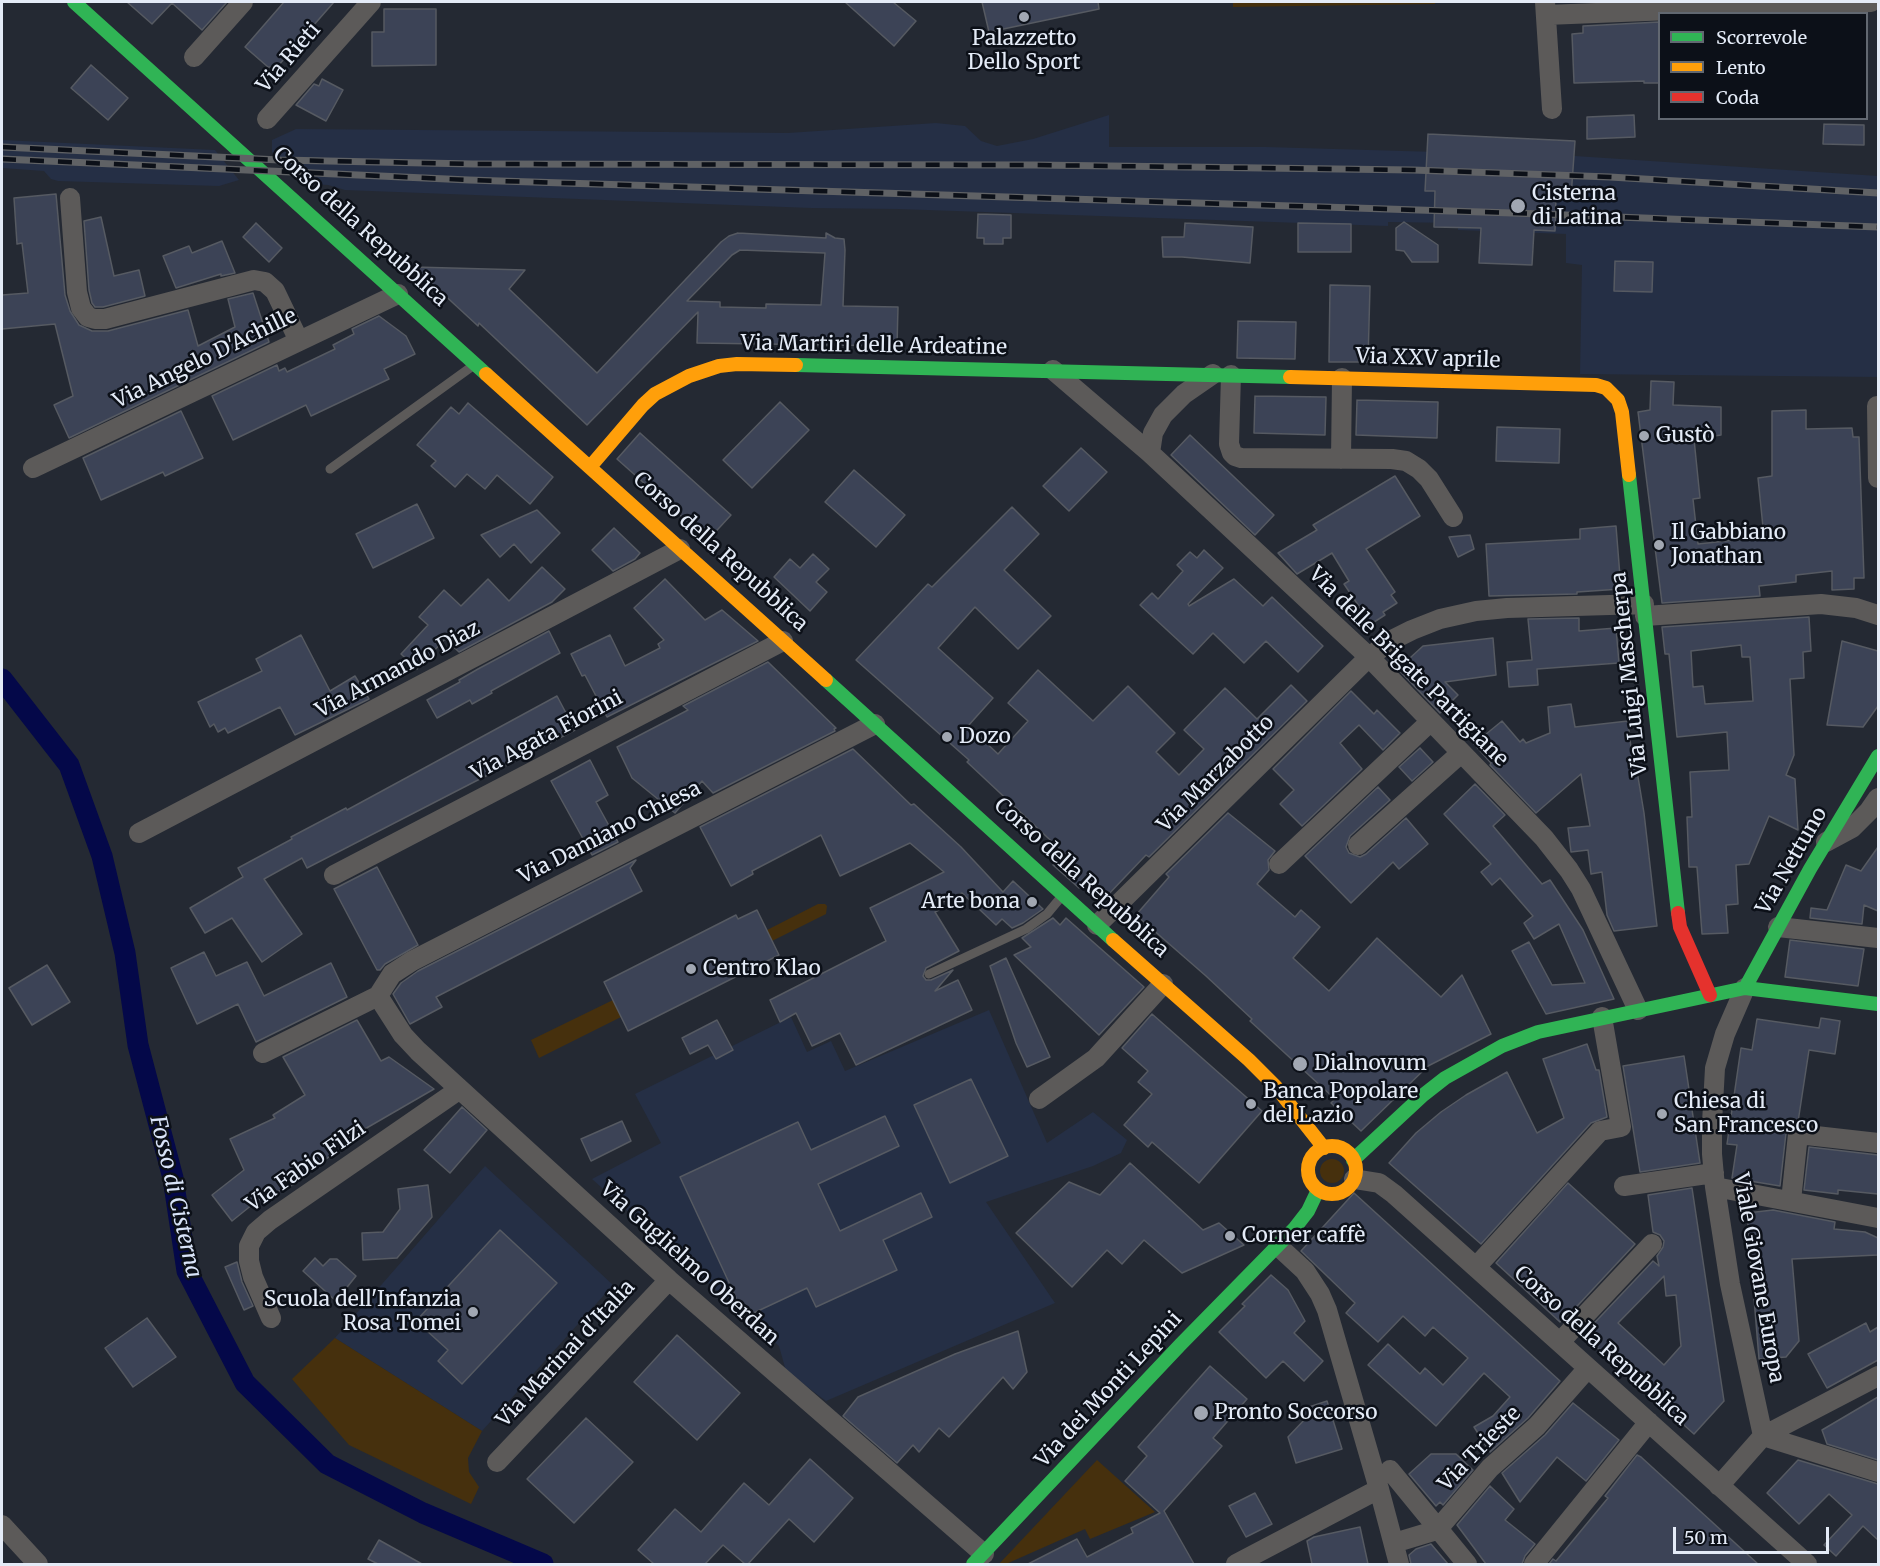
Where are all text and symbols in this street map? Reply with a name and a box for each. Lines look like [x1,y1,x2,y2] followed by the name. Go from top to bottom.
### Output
[1017,10,1031,24] marker: Palazzetto Dello Sport
[1658,12,1868,120] legend
[252,18,326,98] street label: Via Rieti
[968,26,1080,76] place label: Palazzetto Dello Sport
[1716,26,1807,49] text: Scorrevole
[1716,56,1766,79] text: Lento
[1716,86,1759,109] text: Coda
[267,142,453,312] street label: Corso della Repubblica
[1532,181,1622,231] place label: Cisterna di Latina
[1509,197,1527,215] marker: Cisterna di Latina
[109,304,301,414] street label: Via Angelo D'Achille
[741,331,1007,361] street label: Via Martiri delle Ardeatine
[1355,344,1501,374] street label: Via XXV aprile
[1656,423,1715,449] place label: Gustò
[1637,429,1651,443] marker: Gustò
[627,467,813,637] street label: Corso della Repubblica
[1671,520,1786,570] place label: Il Gabbiano Jonathan
[1652,538,1666,552] marker: Il Gabbiano Jonathan
[1303,562,1513,772] street label: Via delle Brigate Partigiane
[1607,571,1653,777] street label: Via Luigi Mascherpa
[312,616,484,724] street label: Via Armando Diaz
[467,685,627,787] street label: Via Agata Fiorini
[1152,710,1280,838] street label: Via Marzabotto
[959,724,1011,750] place label: Dozo
[940,730,954,744] marker: Dozo
[515,776,705,890] street label: Via Damiano Chiesa
[988,793,1174,963] street label: Corso della Repubblica
[1751,803,1833,919] street label: Via Nettuno
[921,889,1020,915] place label: Arte bona
[1025,895,1039,909] marker: Arte bona
[703,956,821,982] place label: Centro Klao
[684,962,698,976] marker: Centro Klao
[1314,1051,1427,1077] place label: Dialnovum
[1291,1055,1309,1073] marker: Dialnovum
[1263,1079,1418,1129] place label: Banca Popolare del Lazio
[1674,1089,1818,1139] place label: Chiesa di San Francesco
[1244,1097,1258,1111] marker: Banca Popolare del Lazio
[1655,1107,1669,1121] marker: Chiesa di San Francesco
[143,1113,207,1281] water label: Fosso di Cisterna
[241,1116,371,1218] street label: Via Fabio Filzi
[1727,1171,1789,1385] street label: Viale Giovane Europa
[594,1177,784,1351] street label: Via Guglielmo Oberdan
[1242,1223,1365,1249] place label: Corner caffè
[1223,1229,1237,1243] marker: Corner caffè
[1508,1261,1694,1431] street label: Corso della Repubblica
[491,1275,641,1433] street label: Via Marinai d'Italia
[264,1287,461,1337] place label: Scuola dell'Infanzia Rosa Tomei
[466,1305,480,1319] marker: Scuola dell'Infanzia Rosa Tomei
[1030,1307,1188,1473] street label: Via dei Monti Lepini
[1214,1400,1377,1426] place label: Pronto Soccorso
[1433,1401,1527,1497] street label: Via Trieste
[1192,1404,1210,1422] marker: Pronto Soccorso
[1676,1515,1832,1553] scale bar
[1684,1526,1728,1549] text: 50 m

